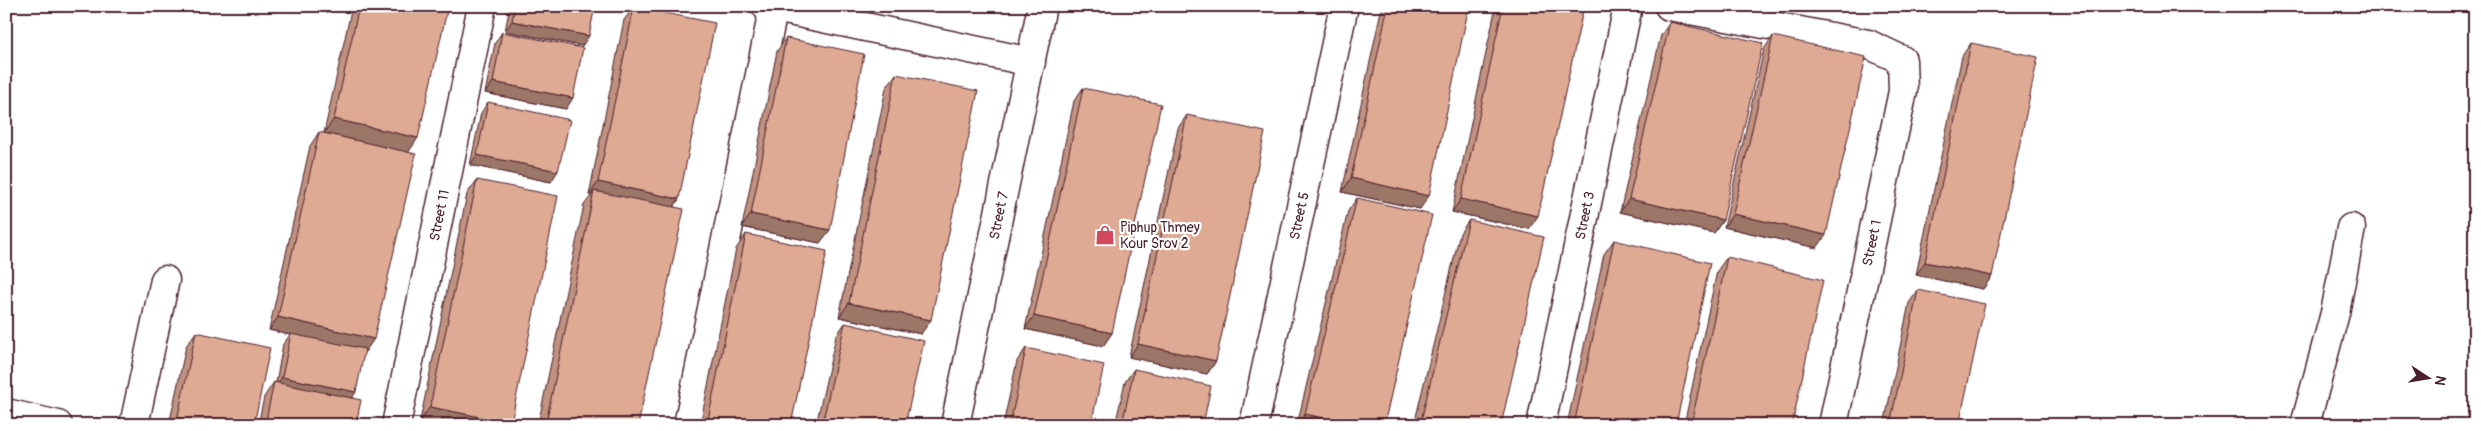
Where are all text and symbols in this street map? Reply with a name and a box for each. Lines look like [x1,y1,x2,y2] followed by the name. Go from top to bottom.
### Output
[425,188,453,243] street label: Street 11
[985,189,1012,241] street label: Street 7
[1286,190,1312,241] street label: Street 5
[1571,190,1598,241] street label: Street 3
[1859,218,1885,268] street label: Street 1
[1120,219,1200,252] place label: Piphup Thmey Kour Srov 2
[1094,224,1116,246] shop icon: Piphup Thmey Kour Srov 2
[2404,354,2454,404] north arrow
[2431,374,2450,387] text: N

